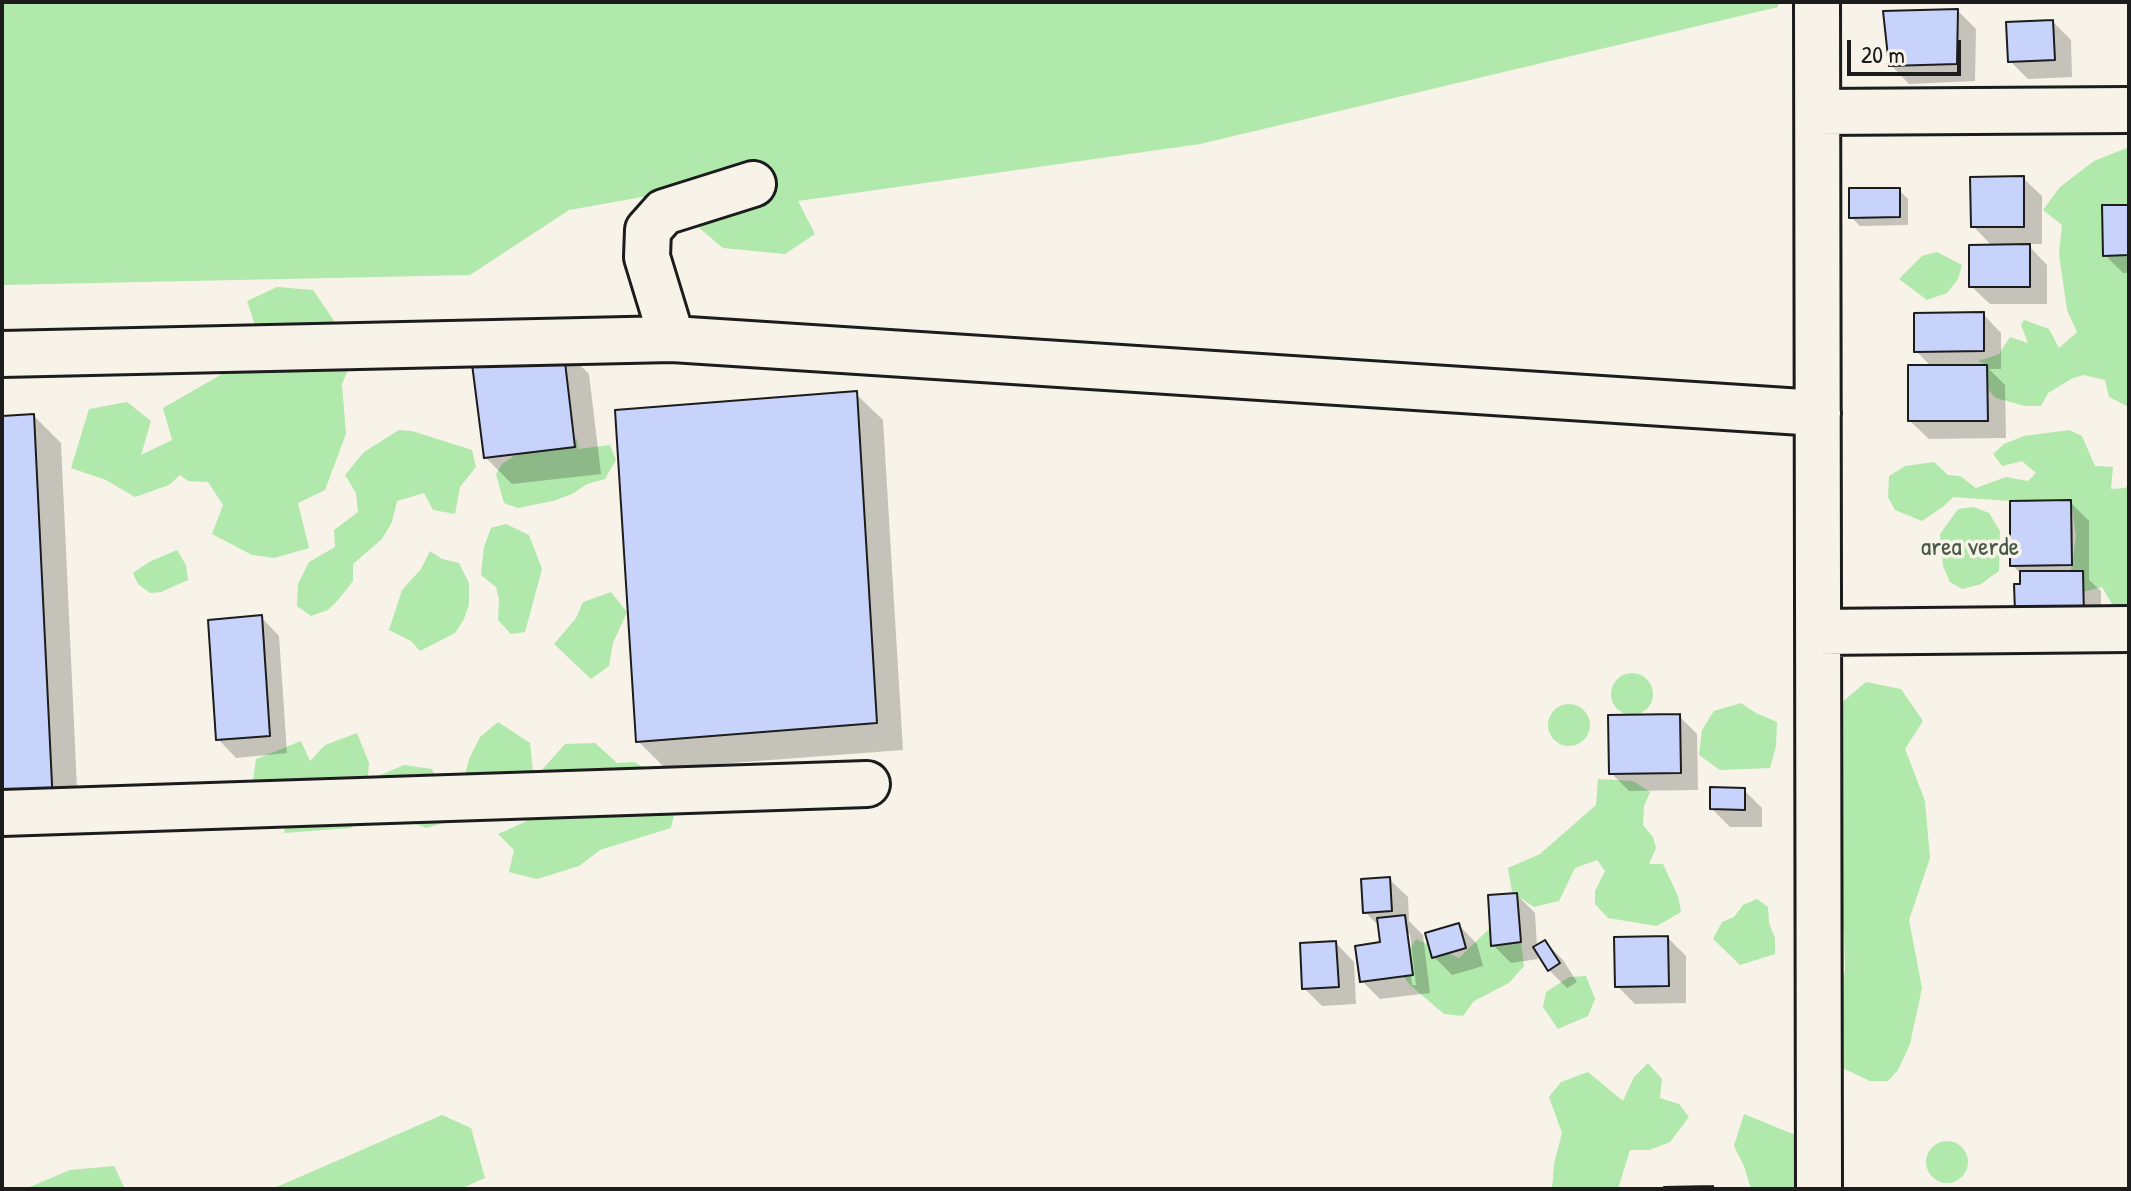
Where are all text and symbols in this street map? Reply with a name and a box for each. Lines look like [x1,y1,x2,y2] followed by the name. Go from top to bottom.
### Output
[1851,24,1965,74] scale bar
[1861,38,1905,70] text: 20 m
[1921,532,2019,564] park label: area verde

